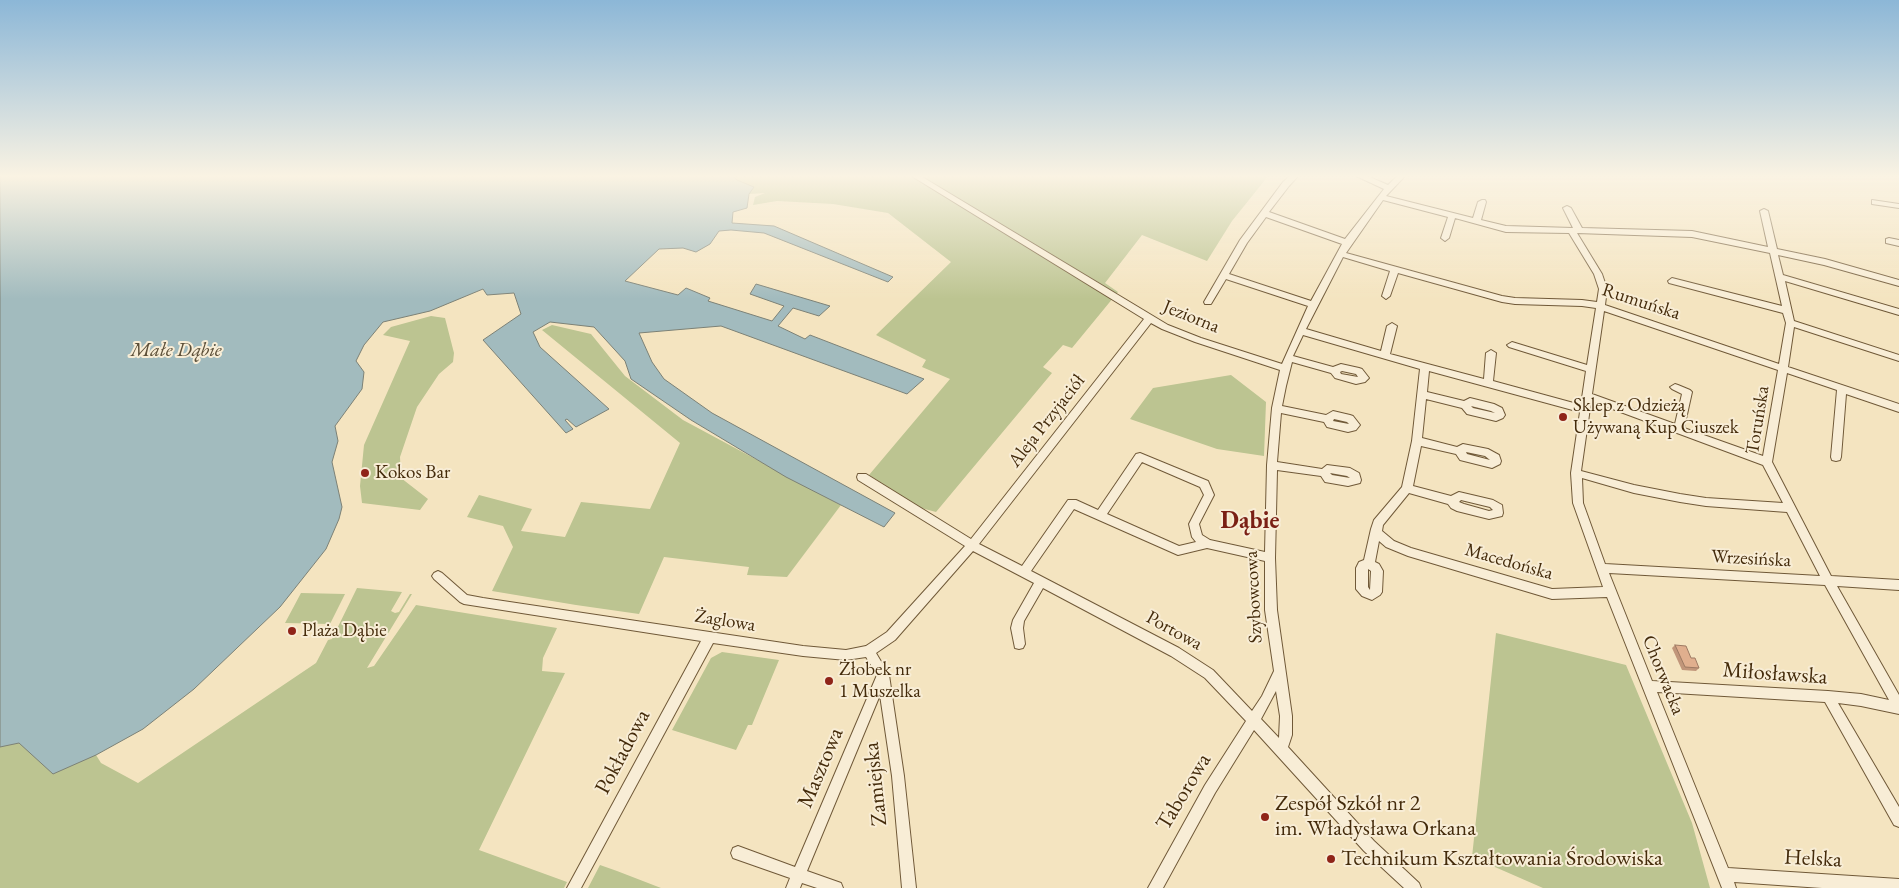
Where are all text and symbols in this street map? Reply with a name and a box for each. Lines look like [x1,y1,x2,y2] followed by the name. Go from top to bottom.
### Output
[1599,279,1683,325] street label: Rumuńska
[1159,295,1223,339] street label: Jeziorna
[130,339,222,363] water label: Małe Dąbie
[1004,370,1090,472] street label: Aleja Przyjaciół
[1741,384,1775,456] street label: Toruńska
[1573,395,1739,439] place label: Sklep z Odzieżą Używaną Kup Ciuszek
[1557,411,1569,423] marker: Sklep z Odzieżą Używaną Kup Ciuszek
[375,462,450,484] place label: Kokos Bar
[359,467,371,479] marker: Kokos Bar
[1221,507,1279,535] district label: Dąbie
[1462,539,1556,585] street label: Macedońska
[1710,546,1792,572] street label: Wrzesińska
[1240,550,1268,644] street label: Szybowcowa
[693,605,757,637] street label: Żaglowa
[1142,606,1206,656] street label: Portowa
[302,620,387,642] place label: Plaża Dąbie
[286,625,298,637] marker: Plaża Dąbie
[1637,632,1689,718] street label: Chorwacka
[1722,657,1828,691] street label: Miłosławska
[839,659,921,703] place label: Żłobek nr 1 Muszelka
[823,675,835,687] marker: Żłobek nr 1 Muszelka
[590,705,656,799] street label: Pokładowa
[792,724,850,812] street label: Masztowa
[858,741,894,827] street label: Zamiejska
[1151,749,1217,835] street label: Taborowa
[1275,791,1476,842] place label: Zespół Szkół nr 2 im. Władysława Orkana
[1259,811,1271,823] marker: Zespół Szkół nr 2 im. Władysława Orkana
[1783,844,1843,874] street label: Helska
[1341,846,1663,872] place label: Technikum Kształtowania Środowiska
[1325,853,1337,865] marker: Technikum Kształtowania Środowiska

